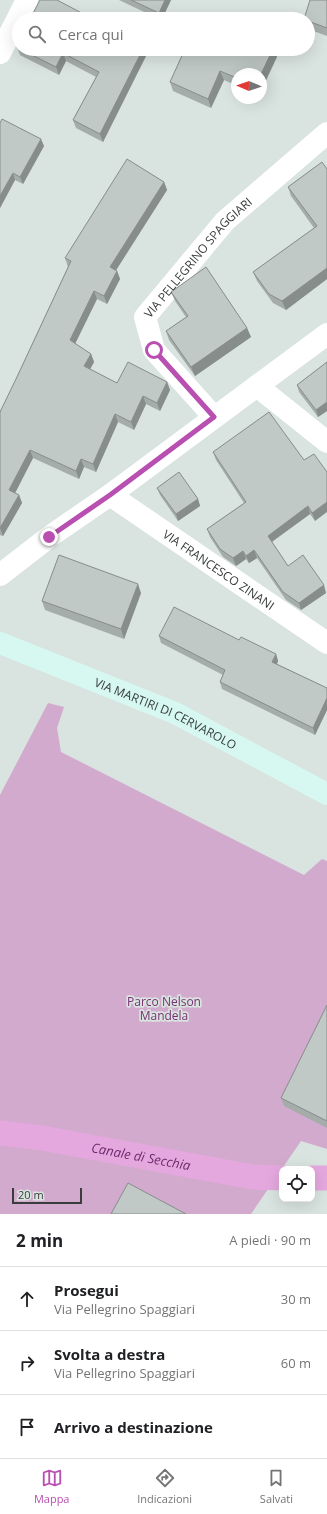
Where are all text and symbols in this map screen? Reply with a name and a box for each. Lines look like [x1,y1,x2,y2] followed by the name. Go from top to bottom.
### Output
[12,12,315,56] search box
[26,23,48,45] icon: search
[58,24,124,44] text: Cerca qui
[231,68,267,104] north arrow
[140,193,255,321] street label: VIA PELLEGRINO SPAGGIARI
[145,341,163,359] route start
[160,525,278,613] street label: VIA FRANCESCO ZINANI
[40,528,58,546] route end
[92,673,240,753] street label: VIA MARTIRI DI CERVAROLO
[127,993,201,1024] park label: Parco Nelson Mandela
[90,1138,193,1174] water label: Canale di Secchia
[279,1166,315,1202] map controls
[279,1166,315,1202] button: locate
[12,1186,82,1205] scale bar
[18,1187,44,1202] text: 20 m
[16,1229,63,1252] text: 2 min
[229,1231,311,1249] text: A piedi · 90 m
[54,1280,119,1300] text: Prosegui
[16,1288,38,1310] icon: ahead
[281,1290,311,1308] text: 30 m
[54,1300,195,1318] text: Via Pellegrino Spaggiari
[54,1344,165,1364] text: Svolta a destra
[16,1352,38,1374] icon: right
[281,1354,311,1372] text: 60 m
[54,1364,195,1382] text: Via Pellegrino Spaggiari
[16,1416,38,1438] icon: arrive
[54,1417,213,1437] text: Arrivo a destinazione
[34,1467,69,1506] tab: Mappa
[137,1467,192,1506] tab: Indicazioni
[260,1467,293,1506] tab: Salvati

